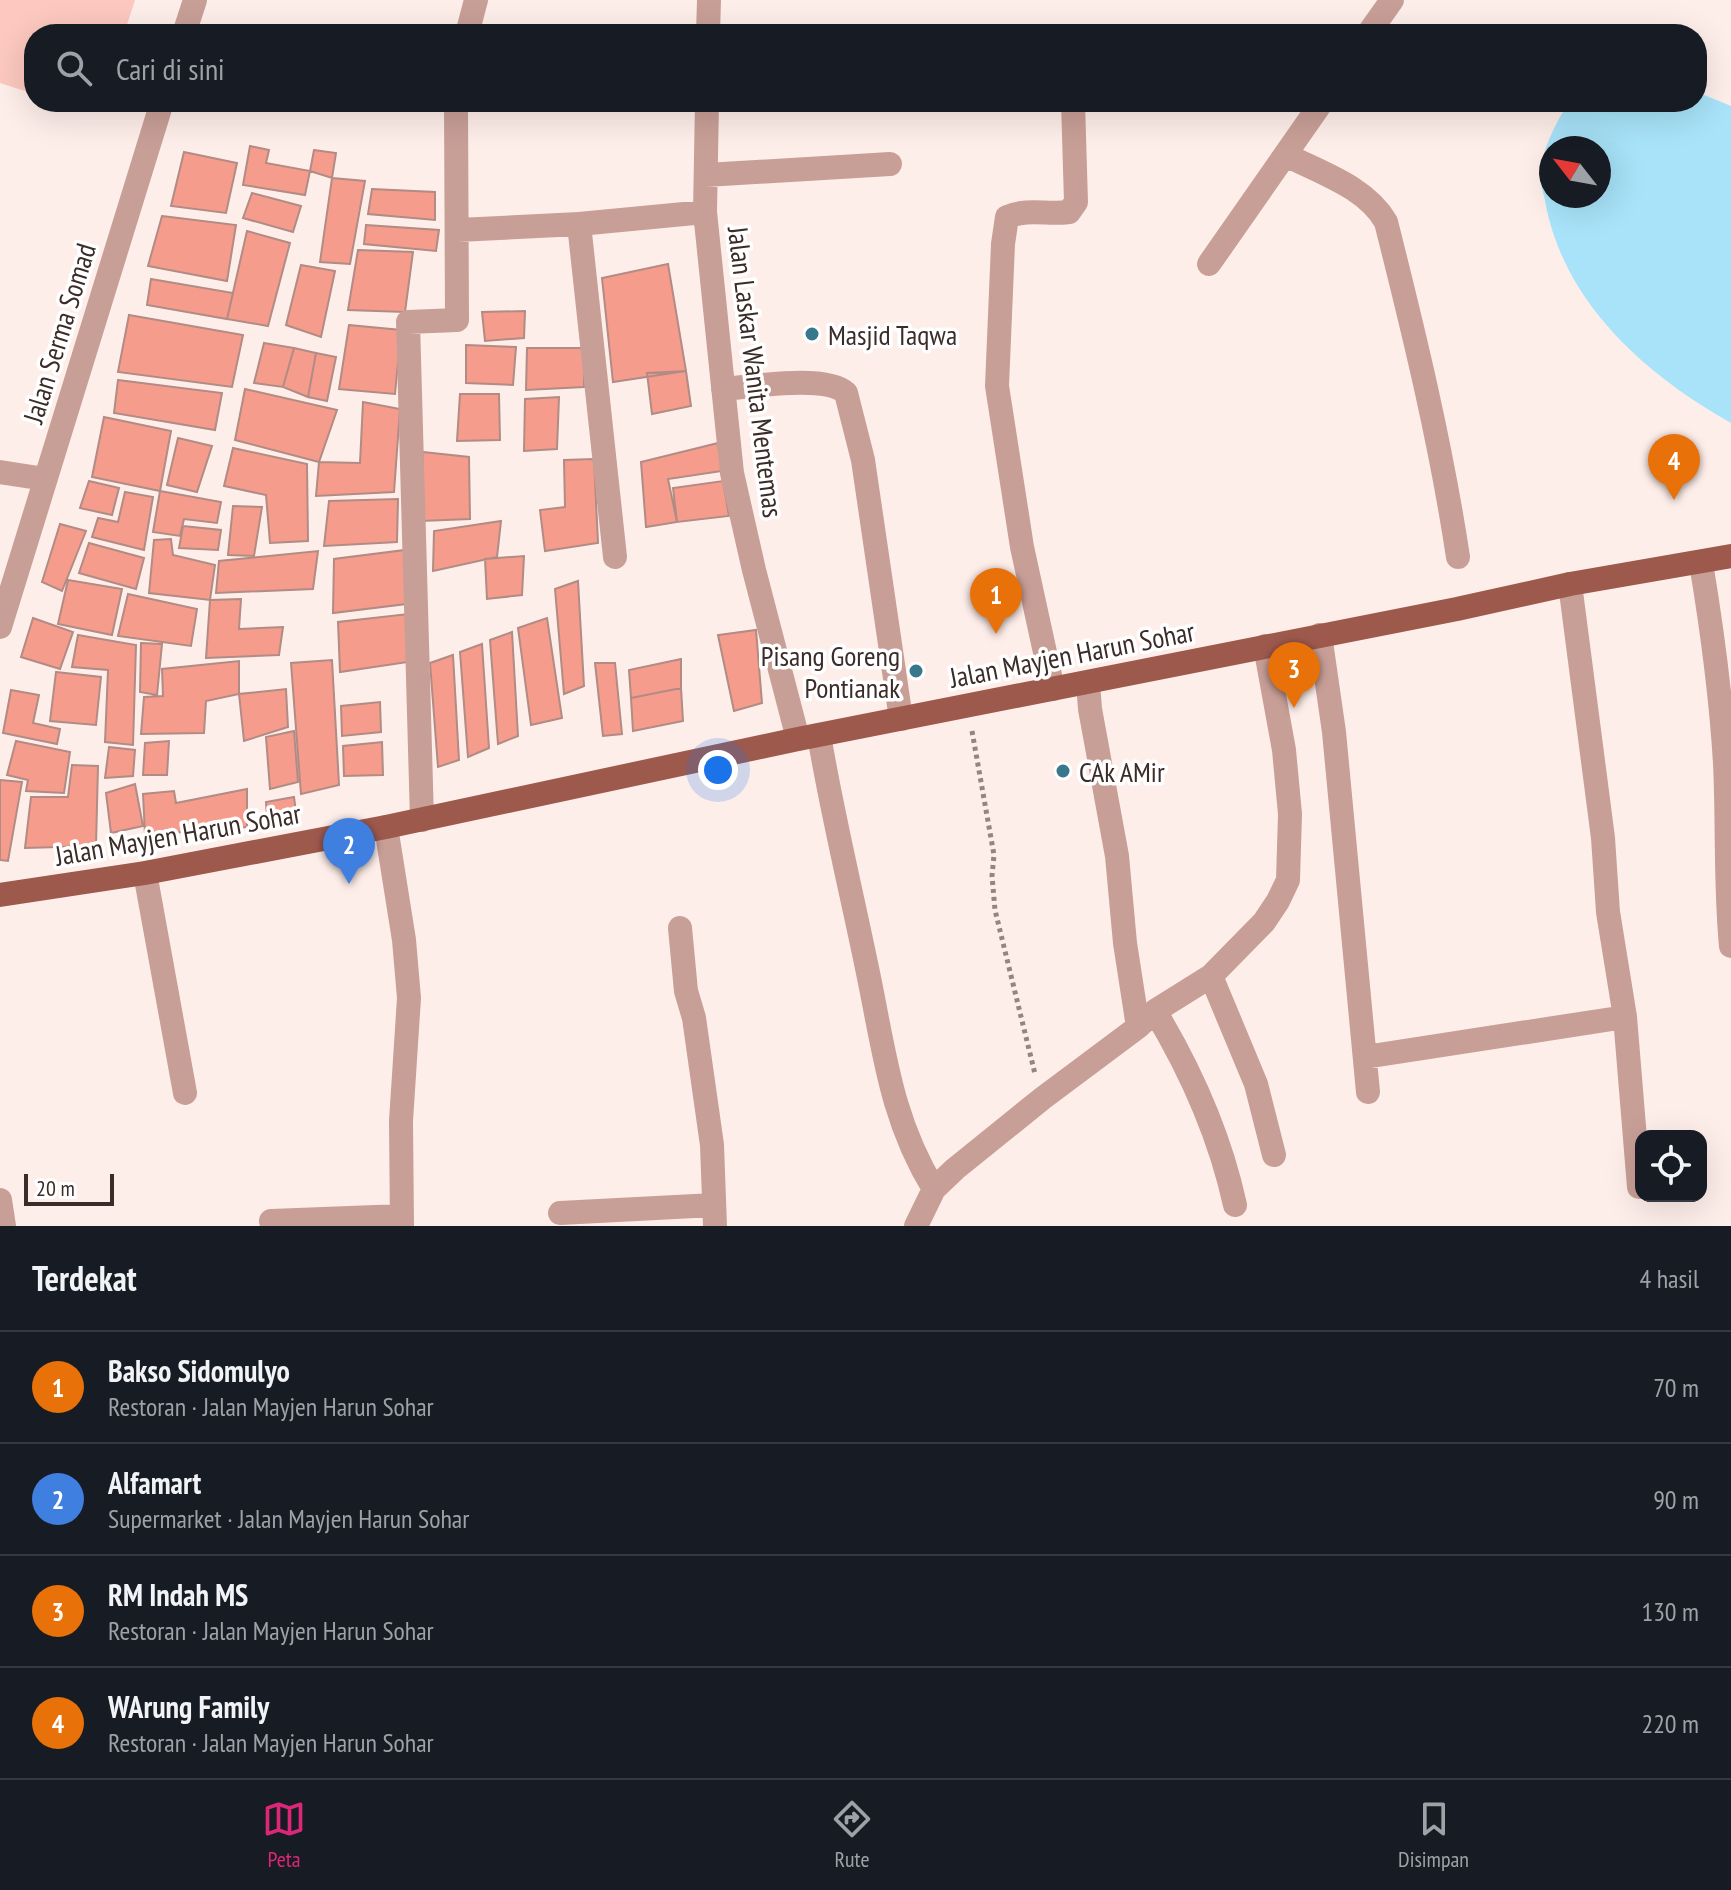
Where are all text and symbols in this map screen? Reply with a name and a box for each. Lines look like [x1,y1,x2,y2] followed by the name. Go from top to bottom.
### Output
[24,24,1707,112] search box
[52,46,96,90] icon: search
[116,49,225,88] text: Cari di sini
[1539,136,1611,208] north arrow
[720,223,792,520] street label: Jalan Laskar Wanita Mentemas
[14,239,104,428] street label: Jalan Serma Somad
[828,316,957,353] place label: Masjid Taqwa
[803,325,821,343] marker: Masjid Taqwa
[1648,434,1700,500] pin: 4
[970,568,1022,634] pin: 1
[945,612,1198,696] street label: Jalan Mayjen Harun Sohar
[761,637,900,706] place label: Pisang Goreng Pontianak
[1268,642,1320,708] pin: 3
[907,662,925,680] marker: Pisang Goreng Pontianak
[698,750,738,790] your location
[1079,753,1165,790] place label: CAk AMir
[1054,762,1072,780] marker: CAk AMir
[51,794,304,874] street label: Jalan Mayjen Harun Sohar
[323,818,375,884] pin: 2
[1635,1130,1707,1202] map controls
[1635,1130,1707,1202] button: locate
[24,1170,114,1206] scale bar
[36,1174,75,1202] text: 20 m
[32,1256,137,1300] text: Terdekat
[1639,1262,1699,1295] text: 4 hasil
[108,1351,290,1390] text: Bakso Sidomulyo
[52,1371,64,1404] text: 1
[1653,1371,1699,1404] text: 70 m
[108,1390,434,1423] text: Restoran · Jalan Mayjen Harun Sohar
[108,1463,201,1502] text: Alfamart
[52,1483,64,1516] text: 2
[1653,1483,1699,1516] text: 90 m
[108,1502,469,1535] text: Supermarket · Jalan Mayjen Harun Sohar
[108,1575,248,1614] text: RM Indah MS
[52,1595,64,1628] text: 3
[1641,1595,1699,1628] text: 130 m
[108,1614,434,1647] text: Restoran · Jalan Mayjen Harun Sohar
[108,1687,269,1726] text: WArung Family
[52,1707,64,1740] text: 4
[1641,1707,1699,1740] text: 220 m
[108,1726,434,1759] text: Restoran · Jalan Mayjen Harun Sohar
[262,1797,306,1873] tab: Peta
[830,1797,874,1873] tab: Rute
[1398,1797,1469,1873] tab: Disimpan

